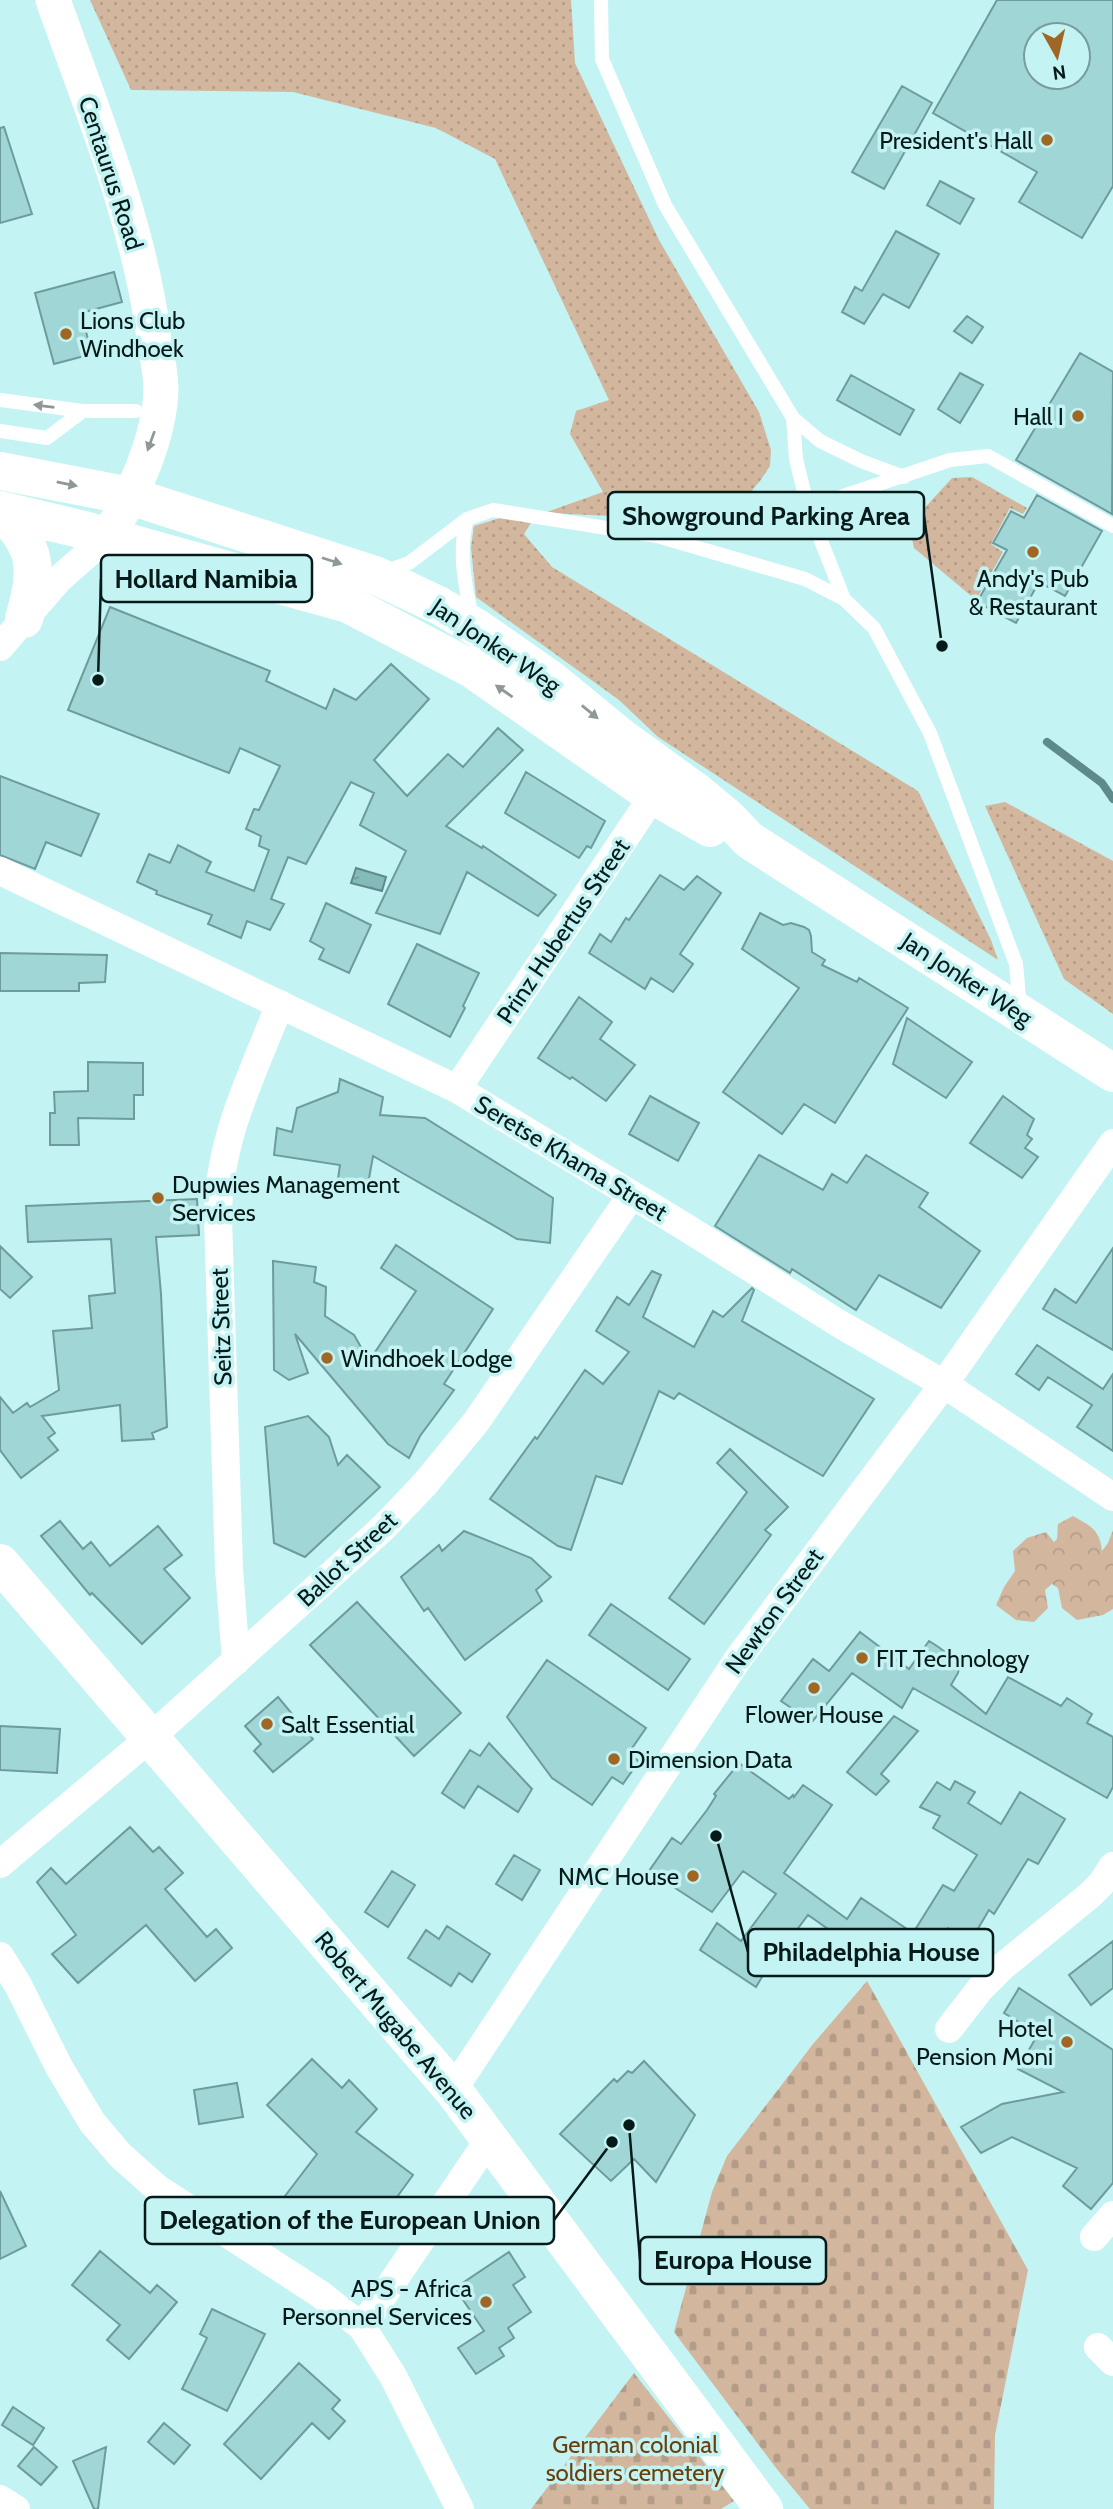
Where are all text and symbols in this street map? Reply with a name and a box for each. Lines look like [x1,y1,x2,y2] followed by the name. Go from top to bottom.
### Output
[1022,21,1092,91] north arrow
[1051,60,1068,85] text: N
[73,93,149,253] street label: Centaurus Road
[879,126,1033,155] place label: President's Hall
[1039,132,1055,148] marker: President's Hall
[80,306,185,363] place label: Lions Club Windhoek
[58,326,74,342] marker: Lions Club Windhoek
[32,400,54,411] one-way arrow
[1013,402,1064,431] place label: Hall I
[1070,408,1086,424] marker: Hall I
[145,431,156,452] one-way arrow
[56,478,78,489] one-way arrow
[608,492,924,539] callout: Showground Parking Area
[622,500,910,532] text: Showground Parking Area
[1025,544,1041,560] marker: Andy's Pub & Restaurant
[101,555,312,602] callout: Hollard Namibia
[322,556,343,567] one-way arrow
[114,563,298,595] text: Hollard Namibia
[969,564,1097,621] place label: Andy's Pub & Restaurant
[425,591,567,701] street label: Jan Jonker Weg
[495,684,513,698] one-way arrow
[582,704,599,719] one-way arrow
[490,833,636,1029] street label: Prinz Hubertus Street
[895,925,1039,1033] street label: Jan Jonker Weg
[470,1089,672,1227] street label: Seretse Khama Street
[172,1170,400,1227] place label: Dupwies Management Services
[150,1190,166,1206] marker: Dupwies Management Services
[204,1268,238,1386] street label: Seitz Street
[341,1344,513,1373] place label: Windhoek Lodge
[319,1350,335,1366] marker: Windhoek Lodge
[291,1506,403,1612] street label: Ballot Street
[719,1543,829,1679] street label: Newton Street
[876,1644,1029,1673] place label: FIT Technology
[854,1650,870,1666] marker: FIT Technology
[806,1680,822,1696] marker: Flower House
[745,1700,883,1729] place label: Flower House
[281,1710,415,1739] place label: Salt Essential
[259,1716,275,1732] marker: Salt Essential
[628,1745,793,1774] place label: Dimension Data
[606,1751,622,1767] marker: Dimension Data
[558,1862,679,1891] place label: NMC House
[685,1868,701,1884] marker: NMC House
[309,1925,483,2125] street label: Robert Mugabe Avenue
[748,1929,993,1976] callout: Philadelphia House
[762,1936,980,1968] text: Philadelphia House
[916,2014,1053,2071] place label: Hotel Pension Moni
[1059,2034,1075,2050] marker: Hotel Pension Moni
[145,2197,554,2244] callout: Delegation of the European Union
[159,2204,541,2236] text: Delegation of the European Union
[640,2237,826,2284] callout: Europa House
[654,2244,812,2276] text: Europa House
[282,2274,472,2331] place label: APS - Africa Personnel Services
[478,2294,494,2310] marker: APS - Africa Personnel Services
[546,2430,724,2487] park label: German colonial soldiers cemetery

